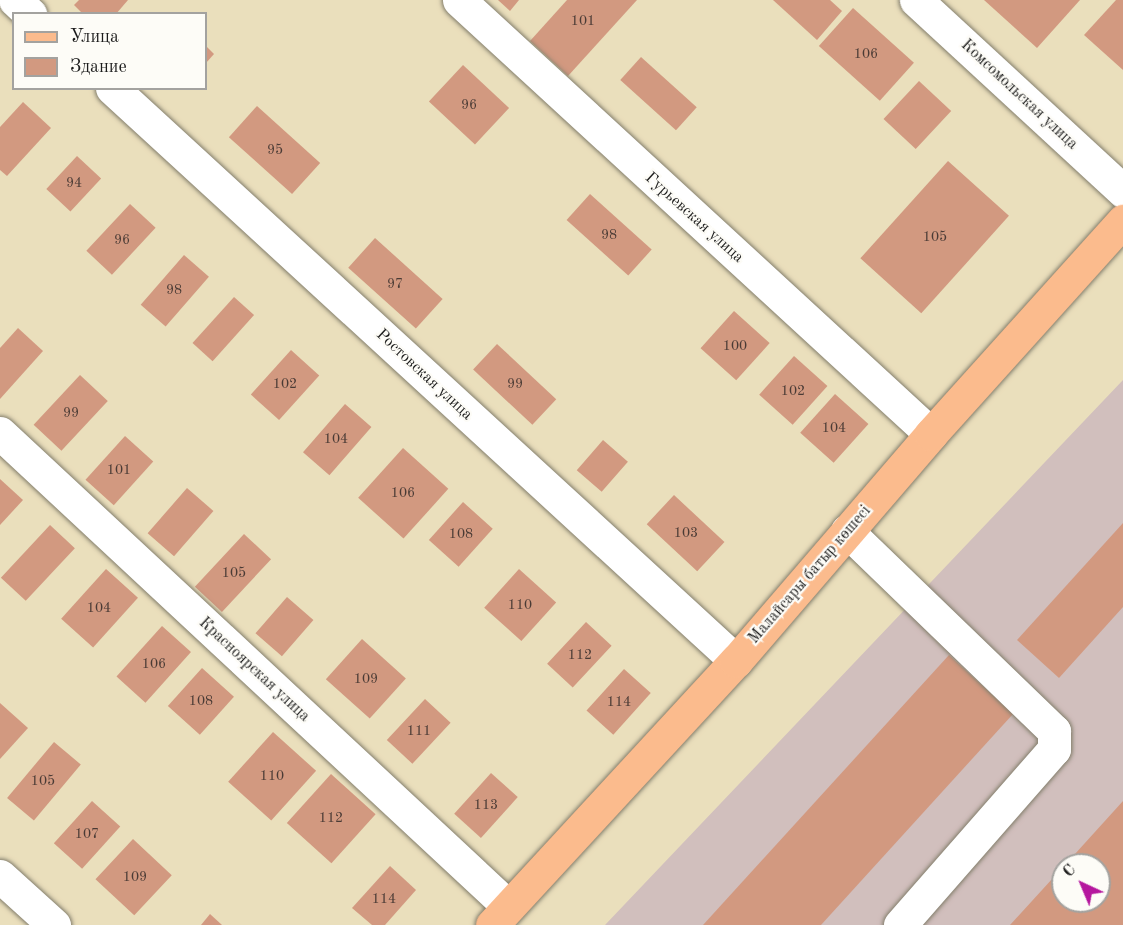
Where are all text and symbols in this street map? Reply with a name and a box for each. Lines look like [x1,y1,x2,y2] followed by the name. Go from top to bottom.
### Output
[12,12,207,90] legend
[571,13,595,29] house number: 101
[70,28,119,46] text: Улица
[956,36,1082,154] street label: Комсомольская улица
[854,46,878,62] house number: 106
[70,58,127,76] text: Здание
[461,97,477,113] house number: 96
[267,142,283,158] house number: 95
[641,169,747,267] street label: Гурьевская улица
[66,175,82,191] house number: 94
[601,227,617,243] house number: 98
[923,229,947,245] house number: 105
[114,232,130,248] house number: 96
[387,276,403,292] house number: 97
[166,282,182,298] house number: 98
[372,325,476,425] street label: Ростовская улица
[723,338,747,354] house number: 100
[273,376,297,392] house number: 102
[507,376,523,392] house number: 99
[781,383,805,399] house number: 102
[63,405,79,421] house number: 99
[822,420,846,436] house number: 104
[324,431,348,447] house number: 104
[107,462,131,478] house number: 101
[391,485,415,501] house number: 106
[745,502,875,648] street label: Малайсары батыр көшесі
[674,525,698,541] house number: 103
[449,526,473,542] house number: 108
[222,565,246,581] house number: 105
[508,597,532,613] house number: 110
[87,600,111,616] house number: 104
[195,614,313,726] street label: Красноярская улица
[568,647,592,663] house number: 112
[142,656,166,672] house number: 106
[354,671,378,687] house number: 109
[189,693,213,709] house number: 108
[607,694,631,710] house number: 114
[407,723,431,739] house number: 111
[260,768,284,784] house number: 110
[31,773,55,789] house number: 105
[474,797,498,813] house number: 113
[319,810,343,826] house number: 112
[75,826,99,842] house number: 107
[1051,853,1111,913] north arrow
[1061,862,1079,881] text: С
[123,869,147,885] house number: 109
[372,891,396,907] house number: 114

